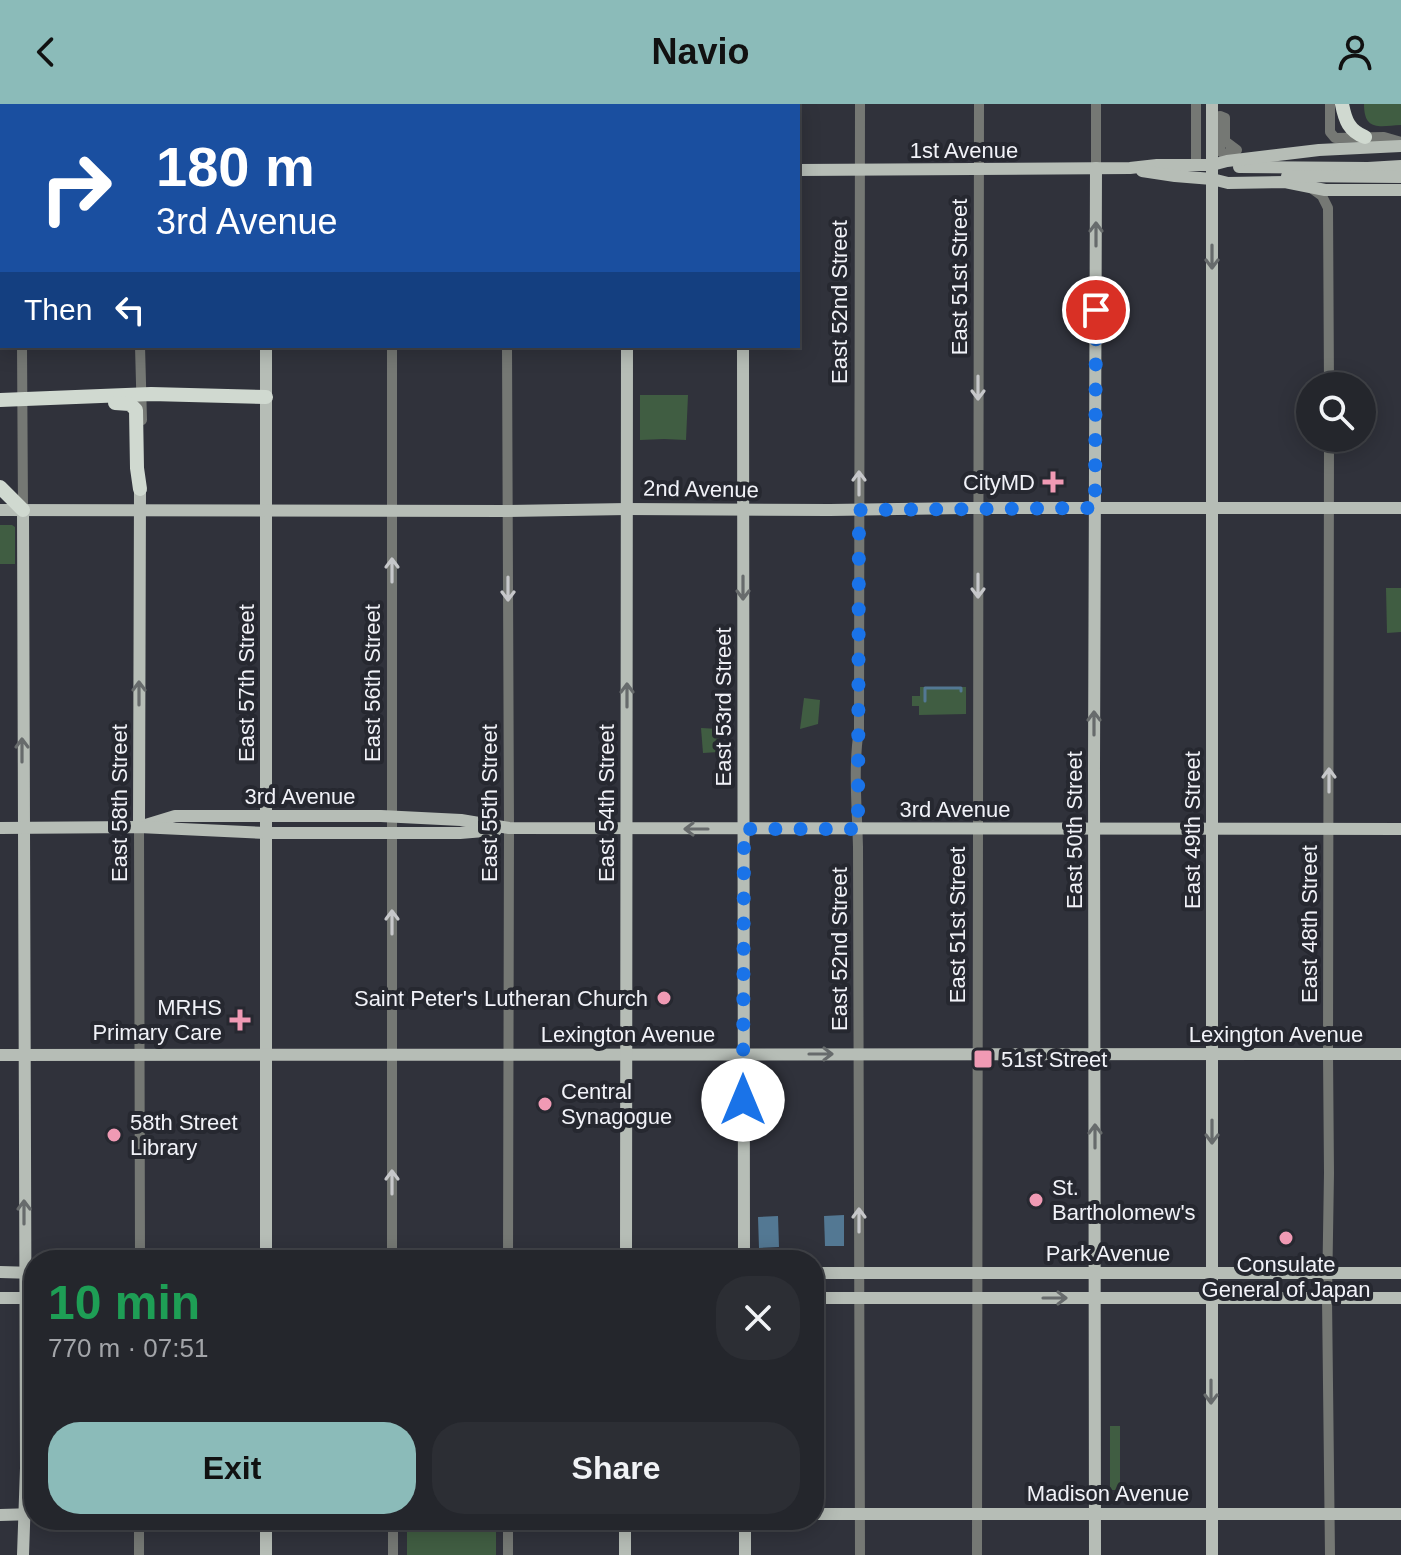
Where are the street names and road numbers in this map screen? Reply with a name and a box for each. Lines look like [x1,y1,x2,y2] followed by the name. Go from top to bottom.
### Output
[910,138,1018,163] street label: 1st Avenue
[947,199,972,355] street label: East 51st Street
[827,220,852,384] street label: East 52nd Street
[643,475,759,503] street label: 2nd Avenue
[234,604,259,762] street label: East 57th Street
[360,604,385,762] street label: East 56th Street
[711,628,736,786] street label: East 53rd Street
[107,724,132,882] street label: East 58th Street
[477,724,502,882] street label: East 55th Street
[594,724,619,882] street label: East 54th Street
[1062,751,1087,909] street label: East 50th Street
[1180,751,1205,909] street label: East 49th Street
[245,784,355,809] street label: 3rd Avenue
[900,797,1010,822] street label: 3rd Avenue
[1297,845,1322,1003] street label: East 48th Street
[945,847,970,1003] street label: East 51st Street
[827,867,852,1031] street label: East 52nd Street
[541,1022,715,1047] street label: Lexington Avenue
[1189,1022,1363,1047] street label: Lexington Avenue
[1046,1241,1170,1266] street label: Park Avenue
[1027,1481,1189,1506] street label: Madison Avenue

